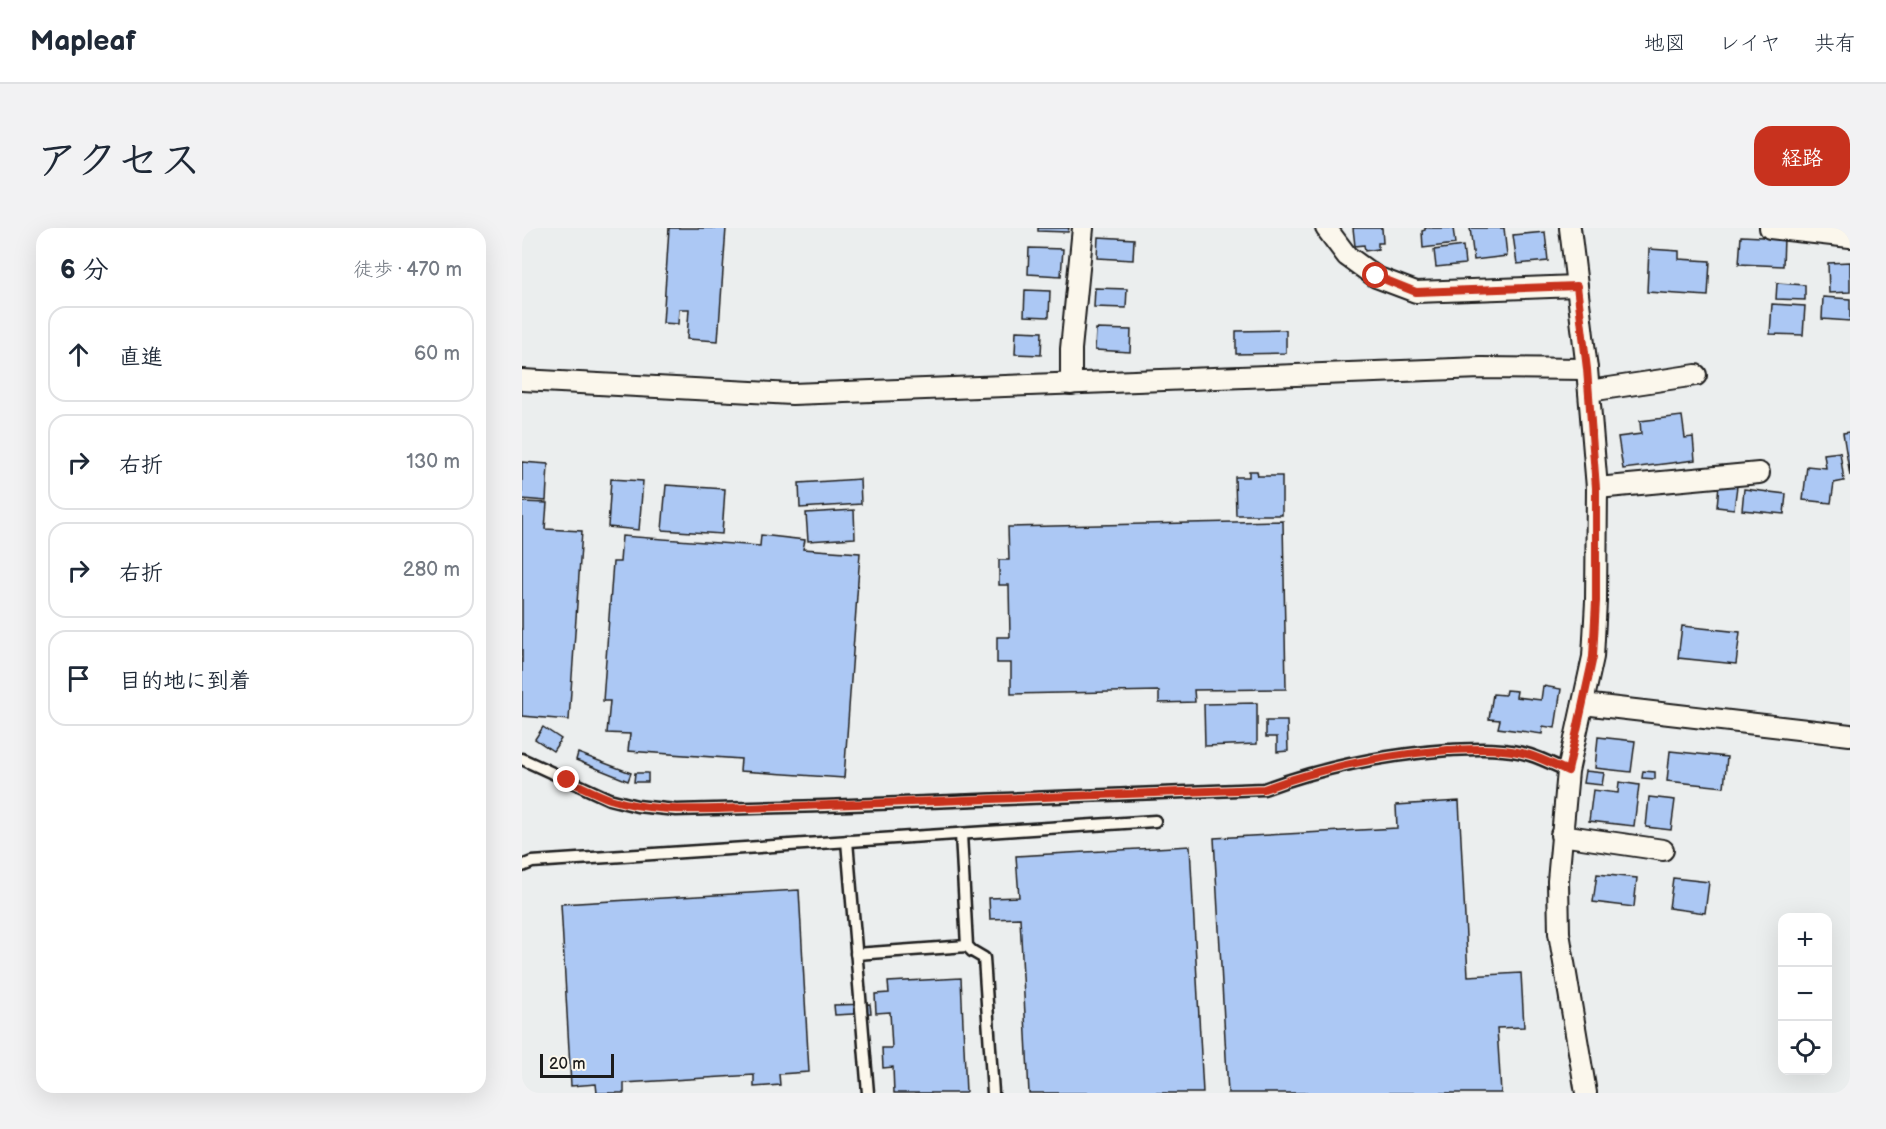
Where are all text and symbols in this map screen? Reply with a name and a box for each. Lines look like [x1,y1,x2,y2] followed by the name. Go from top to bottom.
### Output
[30,25,136,58] text: Mapleaf
[1644,31,1686,56] text: 地図
[1719,31,1781,56] text: レイヤ
[1814,31,1856,56] text: 共有
[1754,126,1850,186] button: 経路
[36,136,201,187] text: アクセス
[60,255,109,286] text: 6 分
[353,258,462,282] text: 徒歩 · 470 m
[1362,262,1388,288] route start
[62,338,95,371] icon: ahead
[414,342,460,366] text: 60 m
[119,344,163,371] text: 直進
[62,446,95,479] icon: right
[406,450,460,474] text: 130 m
[119,452,163,479] text: 右折
[62,554,95,587] icon: right
[403,558,460,582] text: 280 m
[119,560,163,587] text: 右折
[62,662,95,695] icon: arrive
[119,668,251,695] text: 目的地に到着
[553,766,579,792] route end
[1778,913,1832,1075] map controls
[1778,913,1832,967] button: +
[1778,967,1832,1021] button: −
[1778,1021,1832,1075] button: locate
[540,1051,614,1078] scale bar
[549,1055,585,1074] text: 20 m

